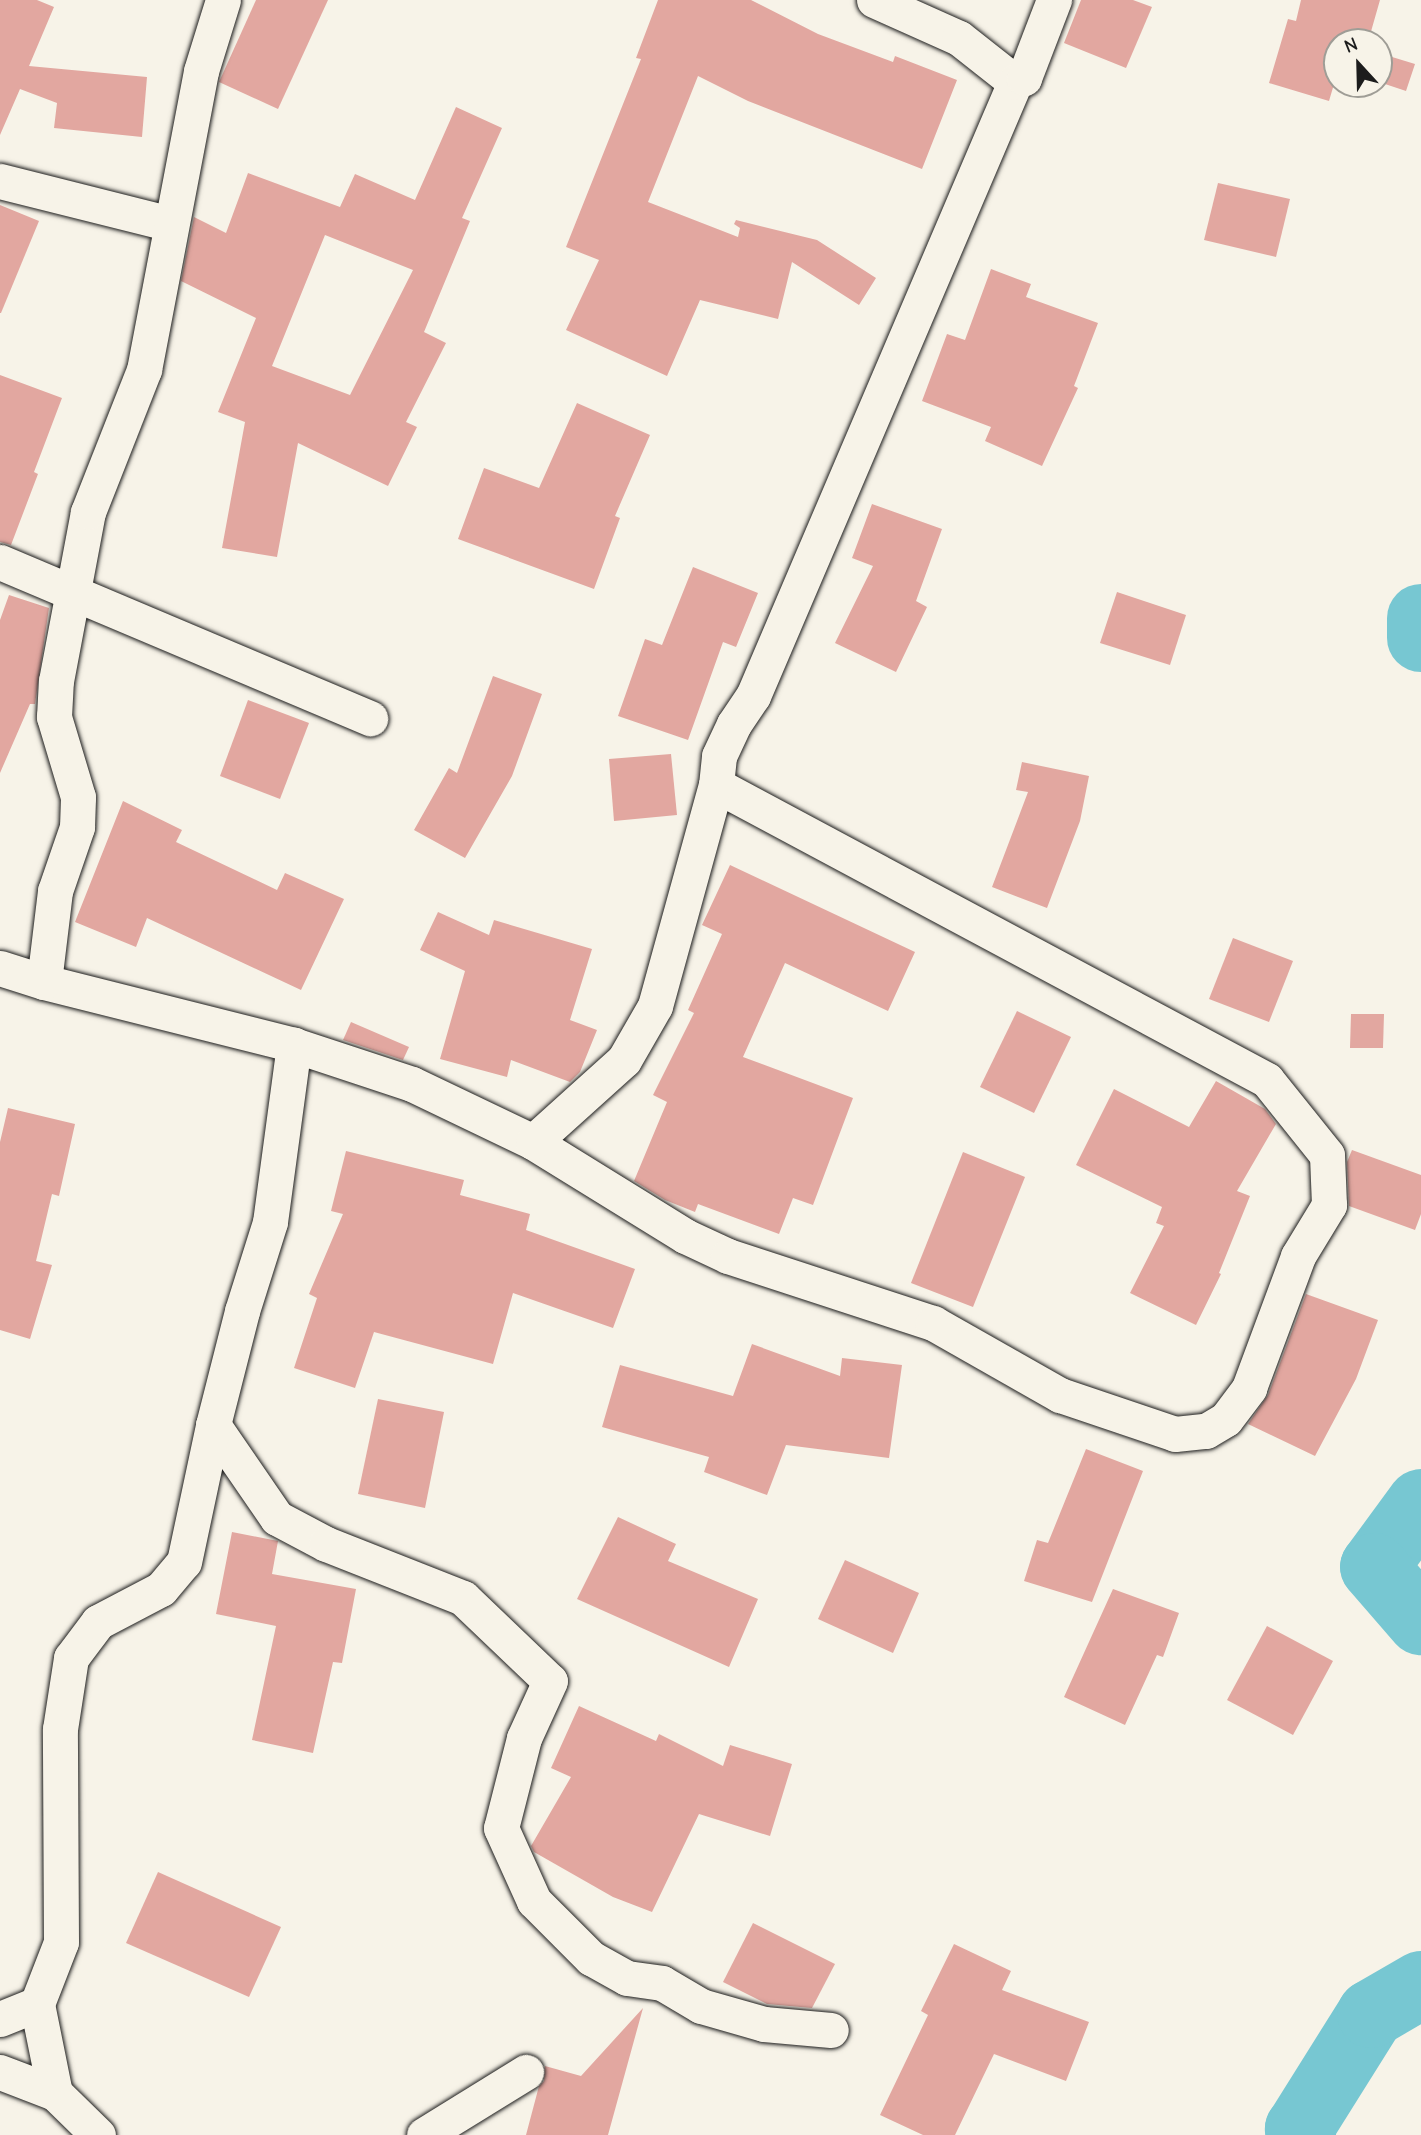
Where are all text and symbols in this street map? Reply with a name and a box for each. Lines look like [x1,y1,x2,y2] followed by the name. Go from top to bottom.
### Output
[1323,28,1393,98] north arrow
[1341,33,1361,58] text: N

